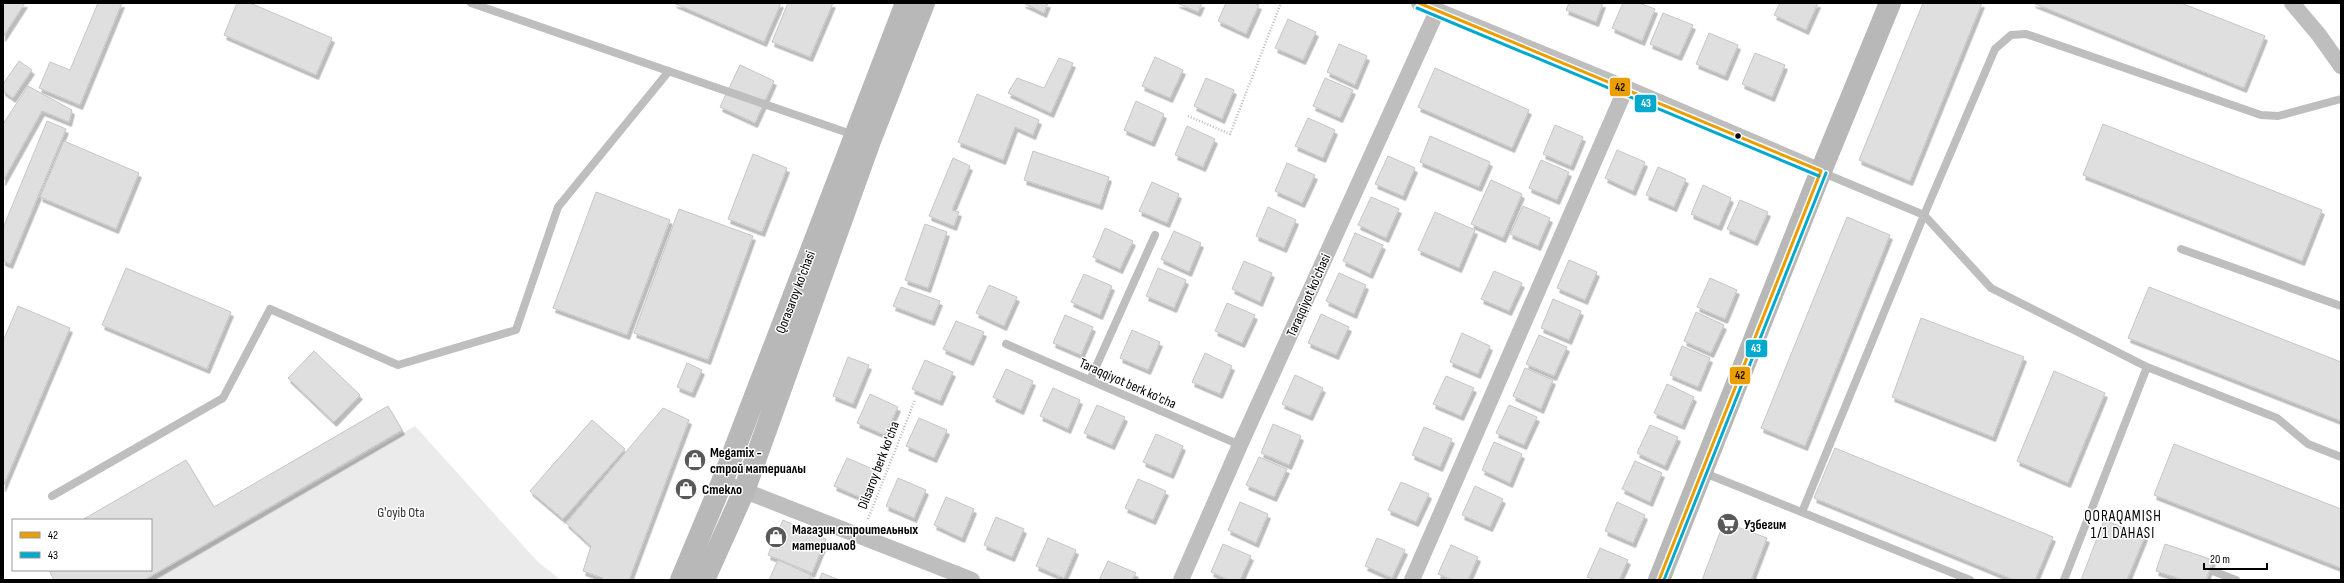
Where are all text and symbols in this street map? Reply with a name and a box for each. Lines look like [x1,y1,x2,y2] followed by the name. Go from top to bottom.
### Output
[1609,77,1631,97] line badge: 42
[1615,81,1625,94] text: 42
[1634,94,1657,113] line badge: 43
[1641,97,1651,110] text: 43
[1733,131,1743,141] unlabelled marker
[772,248,819,336] street label: Qorasaroy ko'chasi
[1283,251,1334,339] street label: Taraqqiyot ko'chasi
[1745,339,1768,358] line badge: 43
[1751,342,1761,355] text: 43
[1077,354,1179,412] street label: Taraqqiyot berk ko'cha
[1729,366,1751,385] line badge: 42
[1735,369,1745,382] text: 42
[854,419,903,512] street label: Dilsaroy berk ko'cha
[710,444,806,477] place label: Megamix - строй материалы
[682,447,708,473] shop icon: Megamix - строй материалы
[673,476,699,502] shop icon: Стекло
[702,481,742,498] place label: Стекло
[377,504,425,521] park label: G'oyib Ota
[2084,507,2162,543] district label: QORAQAMISH 1/1 DAHASI
[1715,511,1741,537] supermarket icon: Узбегим
[1744,516,1786,533] place label: Узбегим
[12,519,152,571] legend
[792,521,918,554] place label: Магазин строительных материалов
[763,524,789,550] shop icon: Магазин строительных материалов
[48,528,58,543] text: 42
[2204,545,2267,571] scale bar
[48,548,58,563] text: 43
[2210,552,2230,567] text: 20 m

